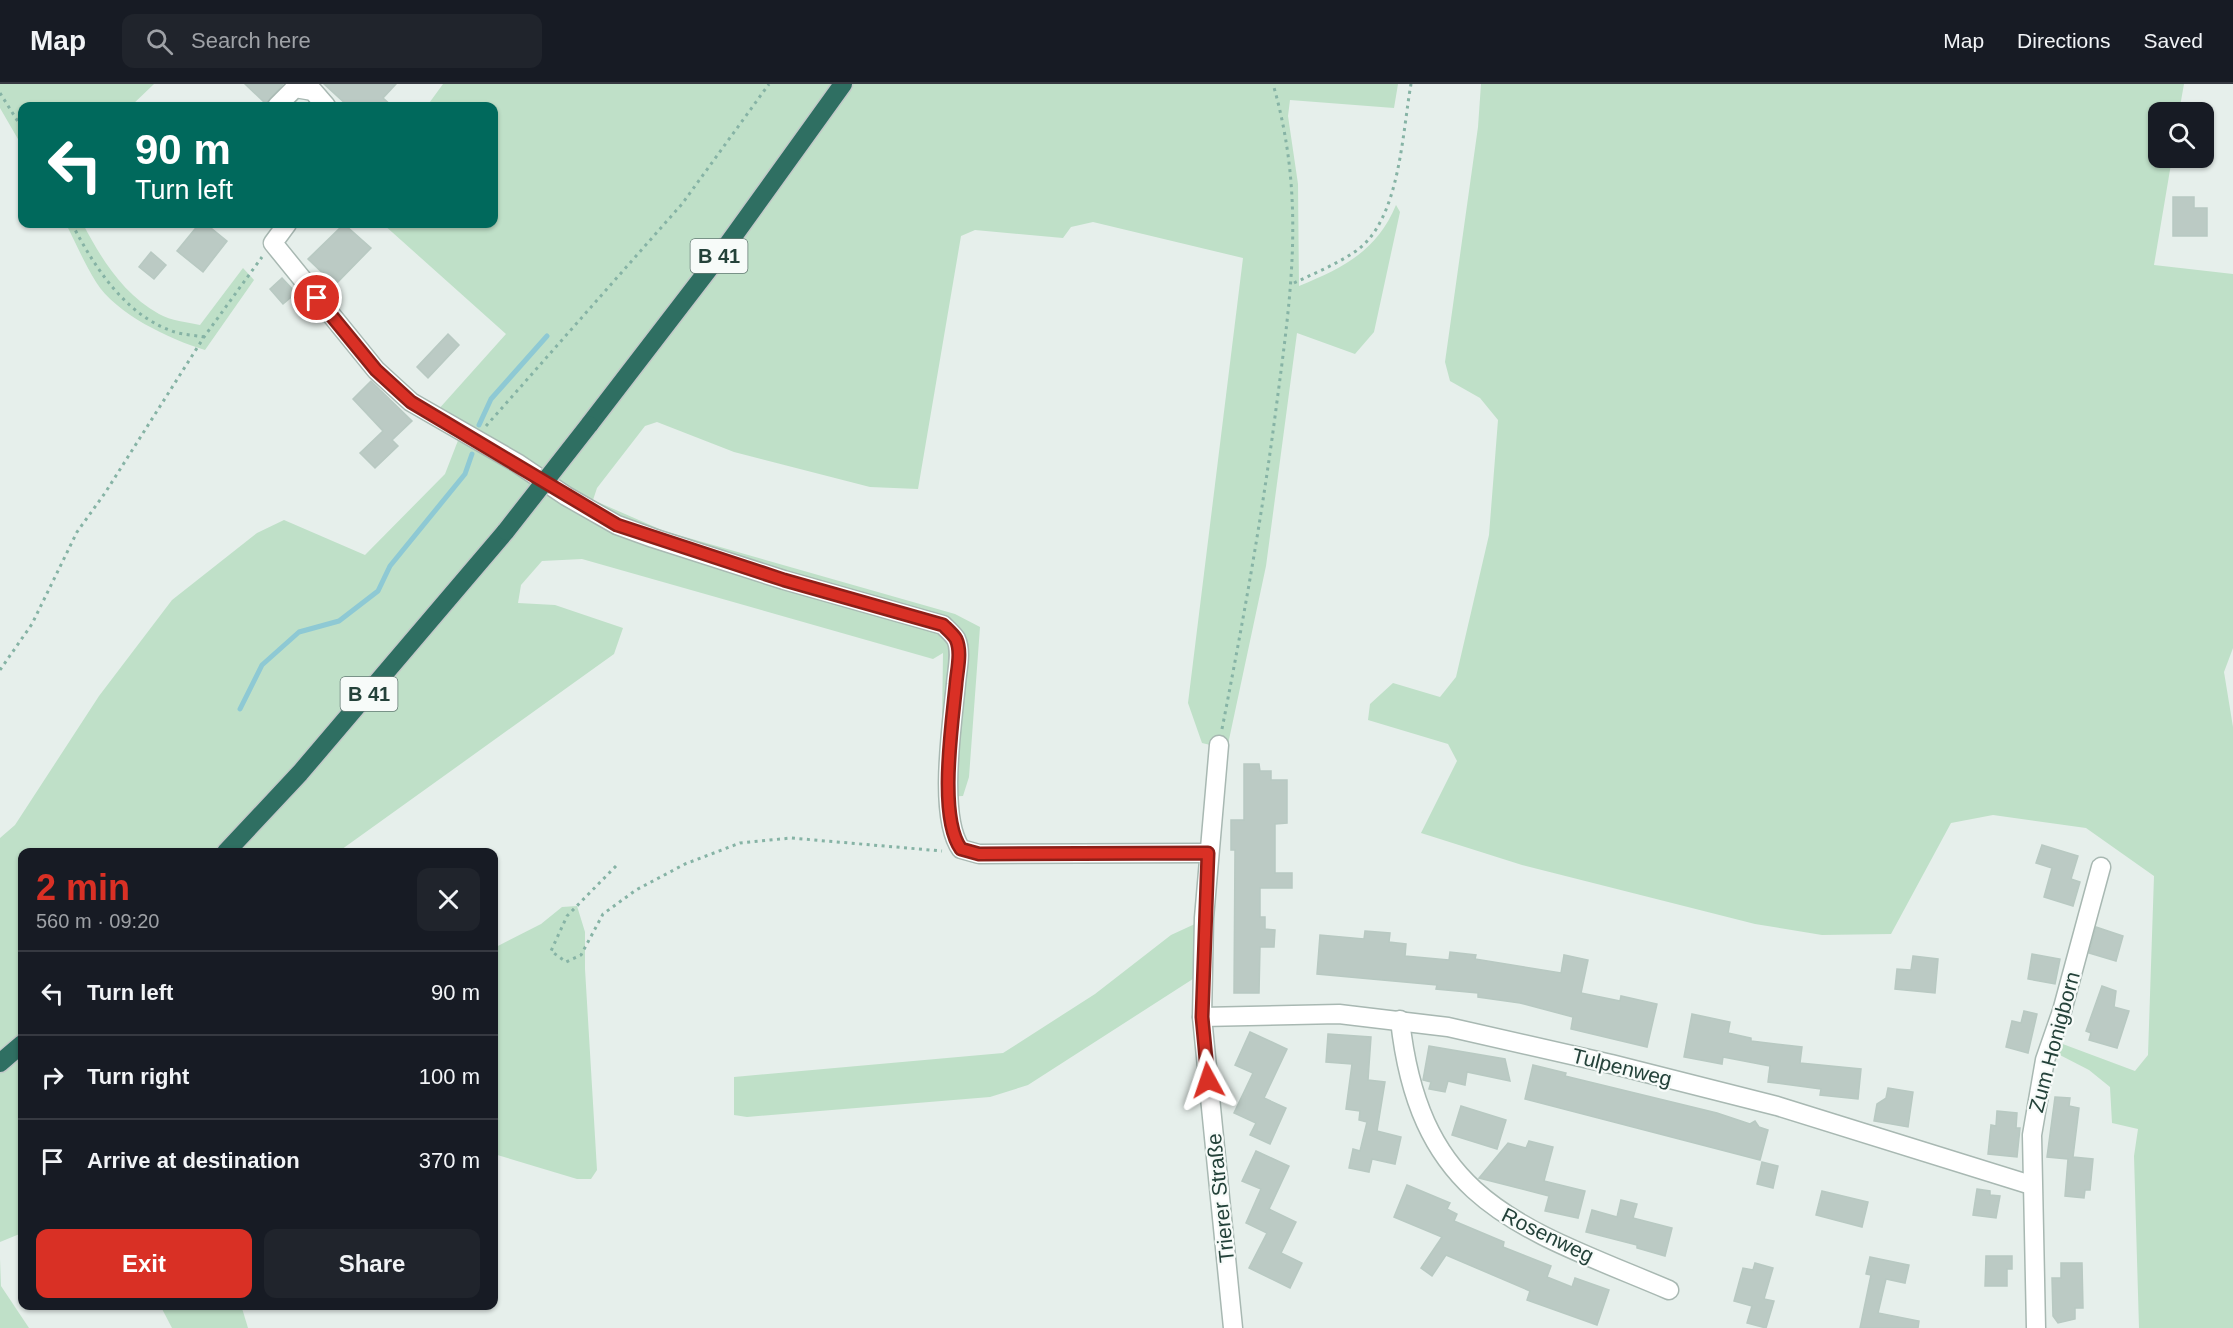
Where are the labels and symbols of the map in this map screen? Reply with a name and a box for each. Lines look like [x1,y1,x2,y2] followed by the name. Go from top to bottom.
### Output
[690,239,748,273] road number: B 41
[291,272,342,323] pin
[340,677,398,711] road number: B 41
[2024,969,2084,1115] street label: Zum Honigborn
[1570,1044,1674,1090] street label: Tulpenweg
[1176,1048,1240,1112] position arrow
[1202,1132,1238,1264] street label: Trierer Straße
[1498,1203,1598,1267] street label: Rosenweg

